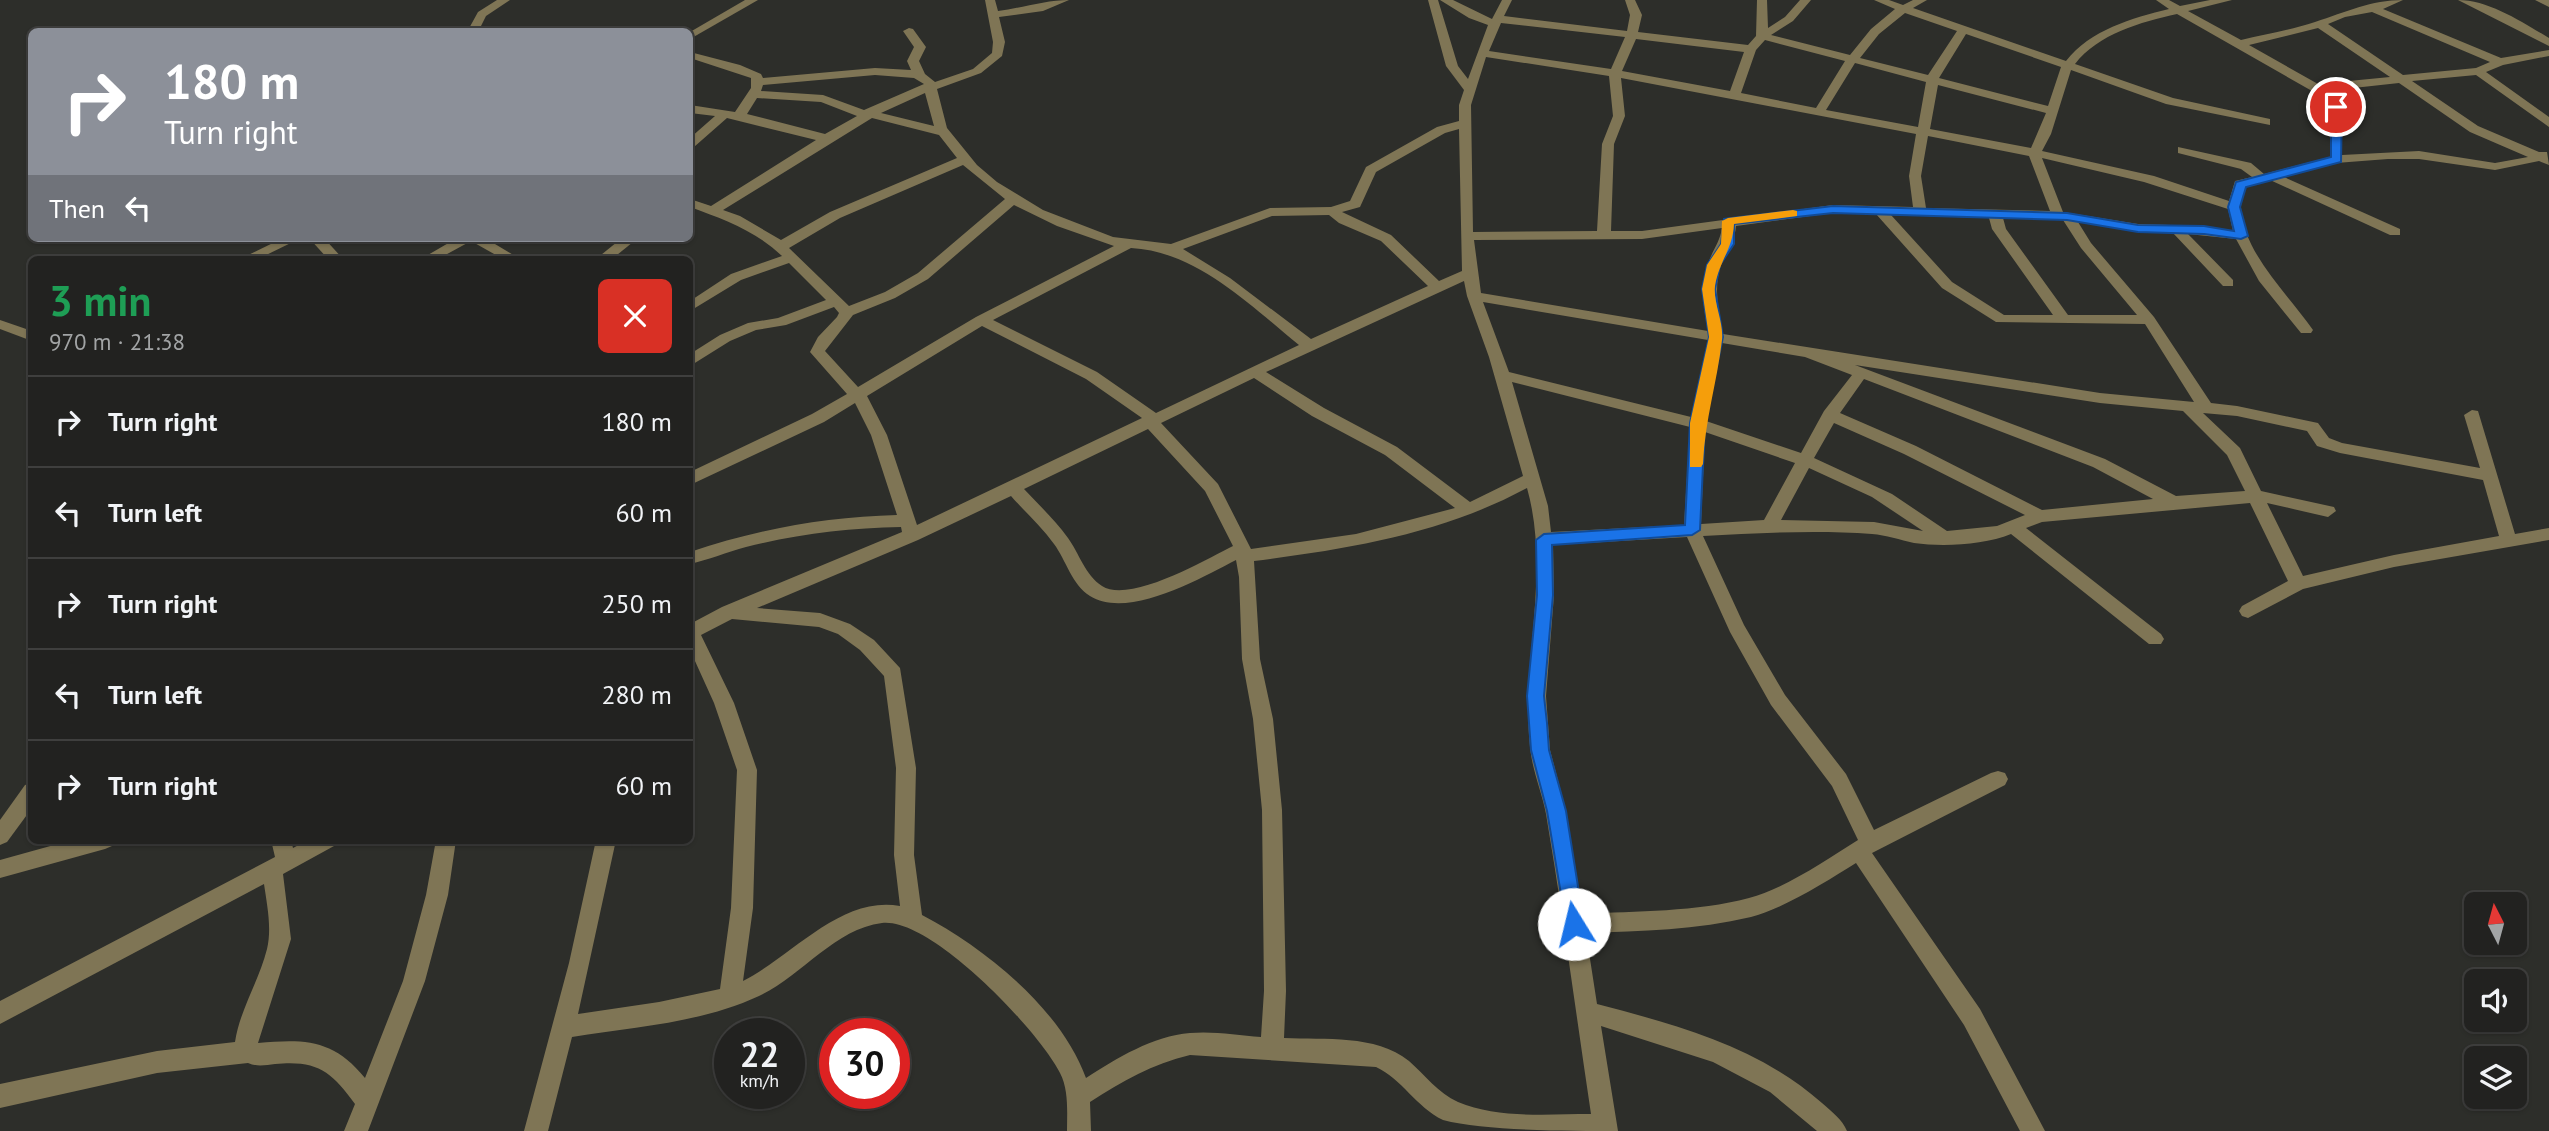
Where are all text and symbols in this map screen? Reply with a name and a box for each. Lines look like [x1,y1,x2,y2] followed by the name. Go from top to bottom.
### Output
[164,49,299,113] text: 180 m
[49,56,140,147] icon: right
[2306,77,2366,137] pin
[2317,88,2355,126] icon: arrive
[164,111,298,153] text: Turn right
[119,189,157,227] icon: left
[49,192,105,225] text: Then
[49,273,151,328] text: 3 min
[598,279,672,353] button: close
[49,327,185,356] text: 970 m · 21:38
[49,403,87,441] icon: right
[108,405,217,438] text: Turn right
[601,405,672,438] text: 180 m
[49,494,87,532] icon: left
[108,496,202,529] text: Turn left
[616,496,672,529] text: 60 m
[49,585,87,623] icon: right
[108,587,217,620] text: Turn right
[601,587,672,620] text: 250 m
[49,676,87,714] icon: left
[108,678,202,711] text: Turn left
[601,678,672,711] text: 280 m
[49,767,87,805] icon: right
[108,769,217,802] text: Turn right
[616,769,672,802] text: 60 m
[1537,887,1611,961] position arrow
[2464,892,2527,956] north arrow
[2464,892,2527,1109] map controls
[2464,969,2527,1032] button: sound
[819,1018,910,1109] speed limit sign: 30
[740,1031,779,1077] text: 22
[2464,1046,2527,1109] button: layers
[740,1069,779,1092] text: km/h

